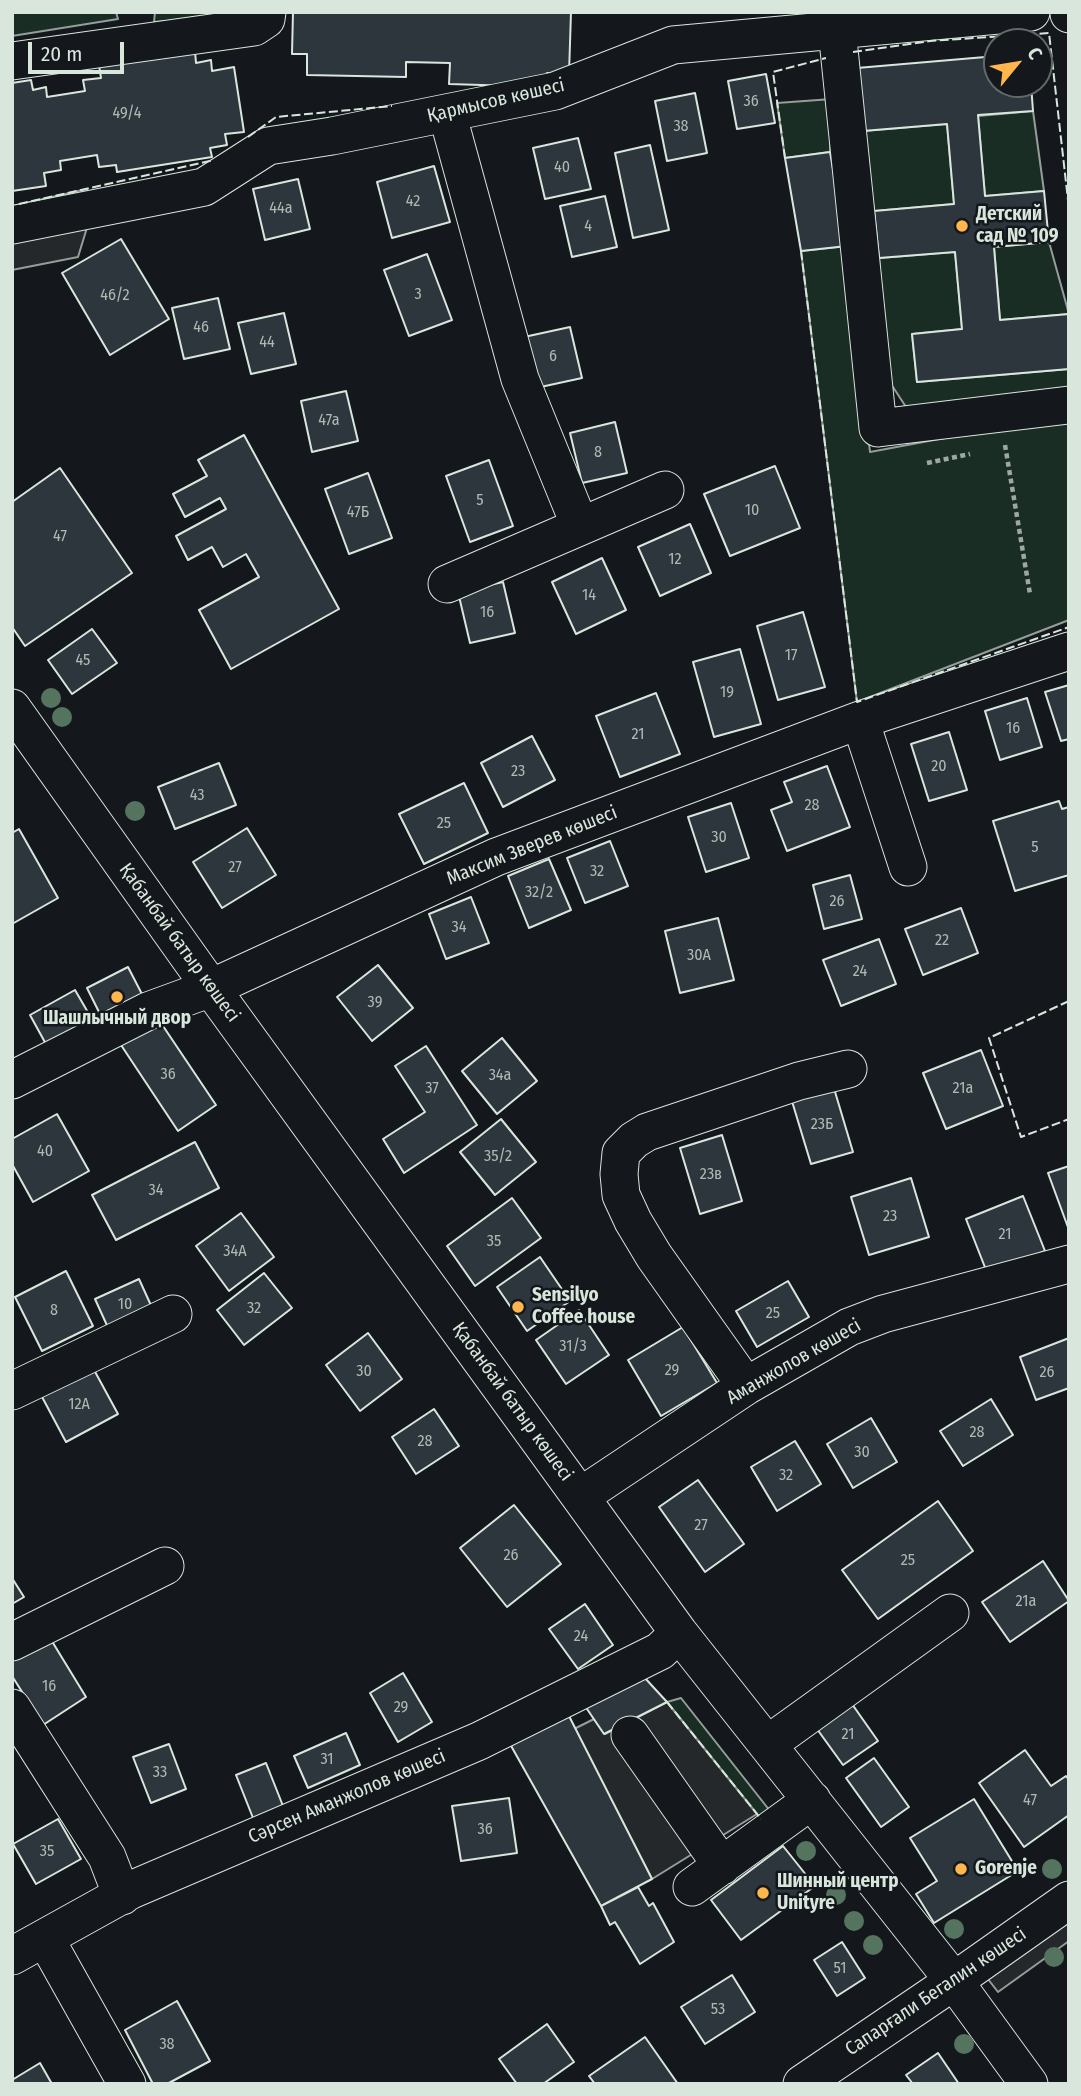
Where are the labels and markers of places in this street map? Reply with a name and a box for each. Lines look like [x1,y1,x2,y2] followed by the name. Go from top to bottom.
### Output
[976,204,1059,248] place label: Детский сад № 109
[954,218,970,234] marker: Детский сад № 109
[109,989,125,1005] marker: Шашлычный двор
[43,1008,191,1030] place label: Шашлычный двор
[532,1285,635,1329] place label: Sensilyo Coffee house
[510,1299,526,1315] marker: Sensilyo Coffee house
[975,1858,1037,1880] place label: Gorenje
[953,1861,969,1877] marker: Gorenje
[777,1871,899,1915] place label: Шинный центр Unityre
[755,1885,771,1901] marker: Шинный центр Unityre

